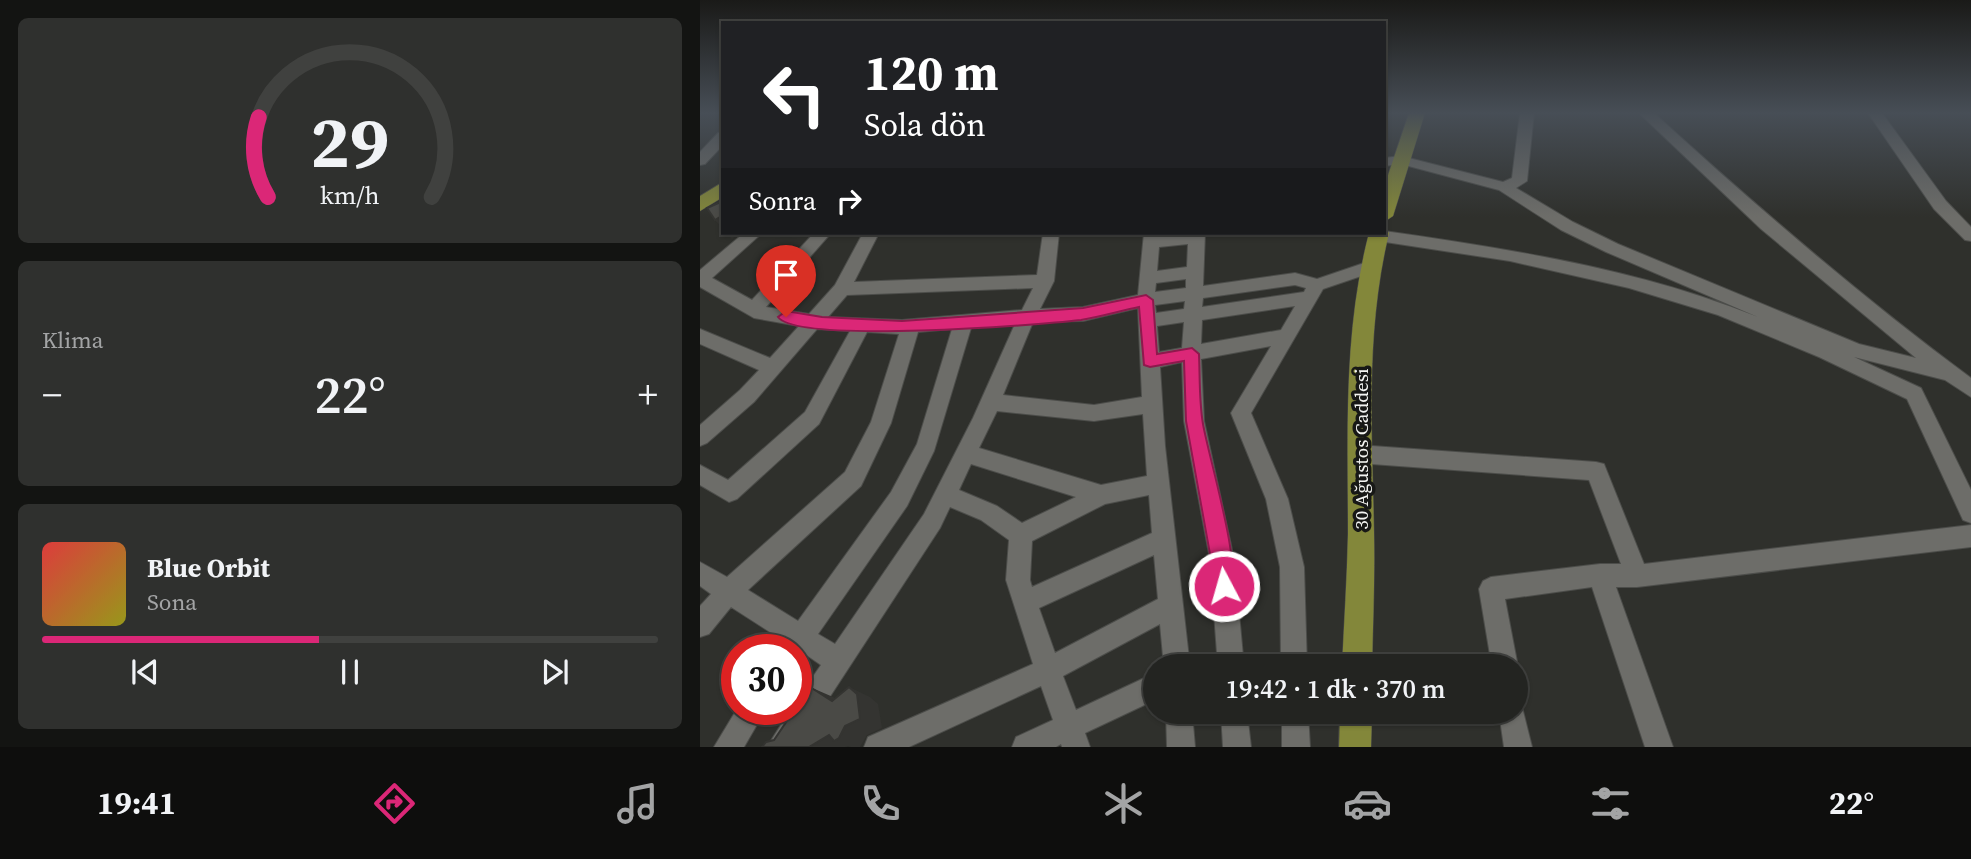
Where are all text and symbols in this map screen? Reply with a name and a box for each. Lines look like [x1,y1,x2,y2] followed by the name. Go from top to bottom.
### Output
[864,39,999,106] text: 120 m
[749,49,840,140] icon: left
[311,92,389,191] text: 29
[864,103,986,147] text: Sola dön
[320,177,380,211] text: km/h
[830,182,868,220] icon: right
[749,183,816,219] text: Sonra
[756,245,816,317] pin
[767,256,805,294] icon: arrive
[42,324,103,356] text: Klima
[314,359,386,430] text: 22°
[1348,368,1374,530] street label: 30 Ağustos Caddesi
[42,369,62,421] text: −
[638,369,658,421] text: +
[1187,549,1261,623] position arrow
[147,550,270,586] text: Blue Orbit
[147,586,197,618] text: Sona
[721,634,812,725] speed limit sign: 30
[126,653,164,691] icon: previous
[331,653,369,691] icon: pause
[536,653,574,691] icon: next
[1226,671,1445,707] text: 19:42 · 1 dk · 370 m
[370,779,419,828] icon: directions
[613,779,662,828] icon: music
[856,779,905,828] icon: phone
[1099,779,1148,828] icon: climate
[1343,779,1392,828] icon: car
[1586,779,1635,828] icon: filters
[97,781,176,825] text: 19:41
[1829,781,1874,825] text: 22°

